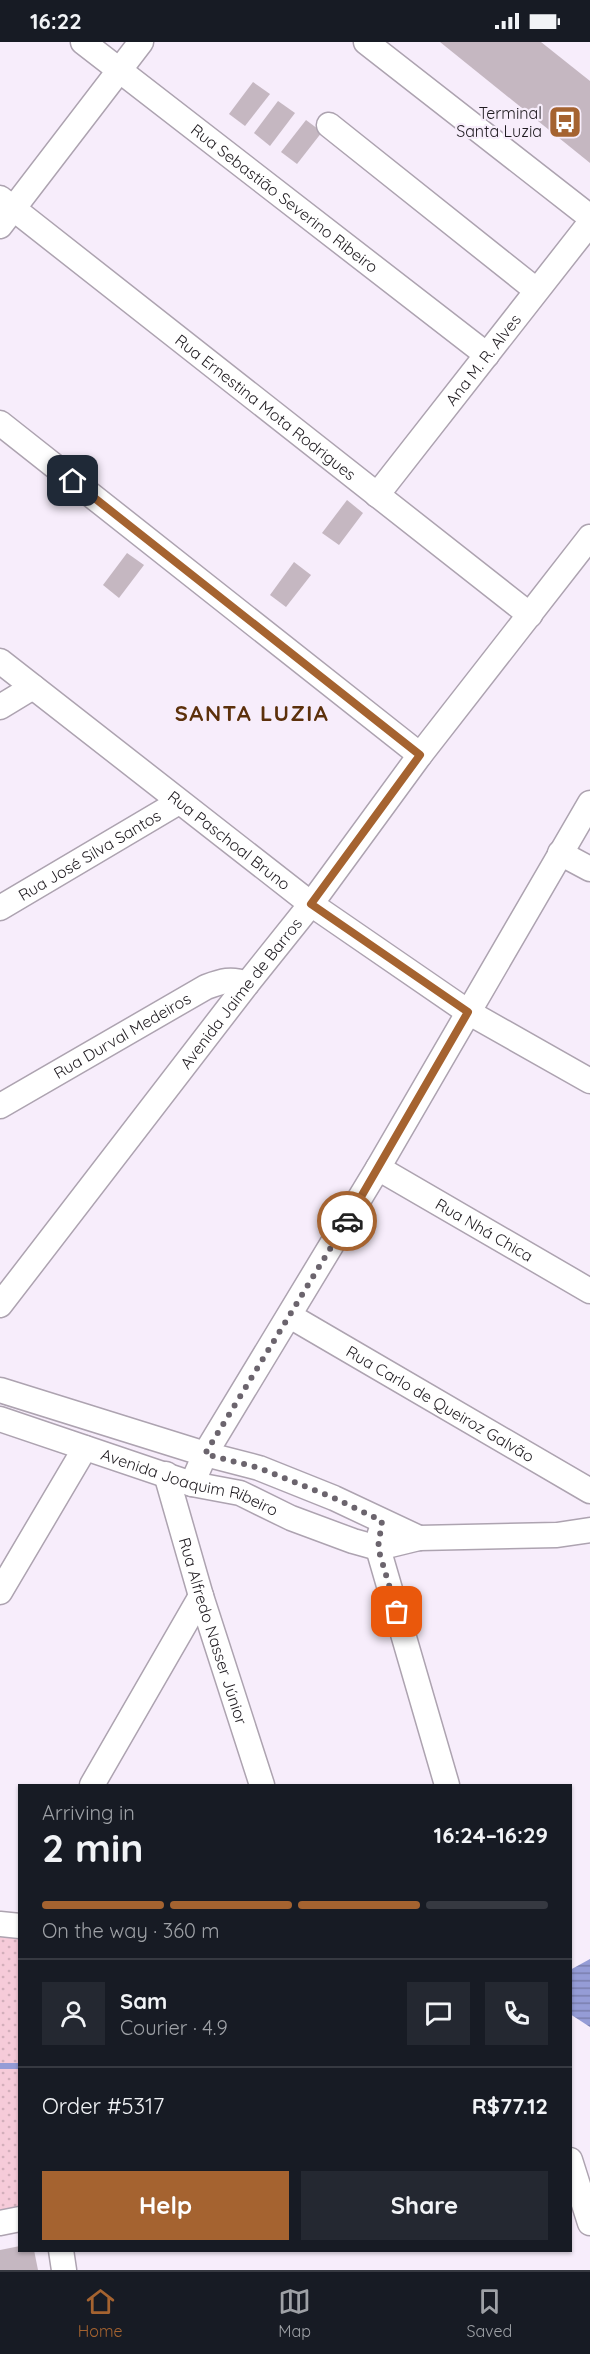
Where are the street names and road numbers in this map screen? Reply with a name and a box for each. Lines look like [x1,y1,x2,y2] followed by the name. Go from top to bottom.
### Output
[187,119,382,277] street label: Rua Sebastião Severino Ribeiro
[441,310,525,409] street label: Ana M. R. Alves
[171,330,360,484] street label: Rua Ernestina Mota Rodrigues
[164,786,295,894] street label: Rua Paschoal Bruno
[15,805,164,905] street label: Rua José Silva Santos
[175,914,306,1073] street label: Avenida Jaime de Barros
[50,988,194,1083] street label: Rua Durval Medeiros
[432,1194,537,1266] street label: Rua Nhá Chica
[343,1341,538,1466] street label: Rua Carlo de Queiroz Galvão
[98,1444,281,1520] street label: Avenida Joaquim Ribeiro
[175,1535,252,1727] street label: Rua Alfredo Nasser Júnior

